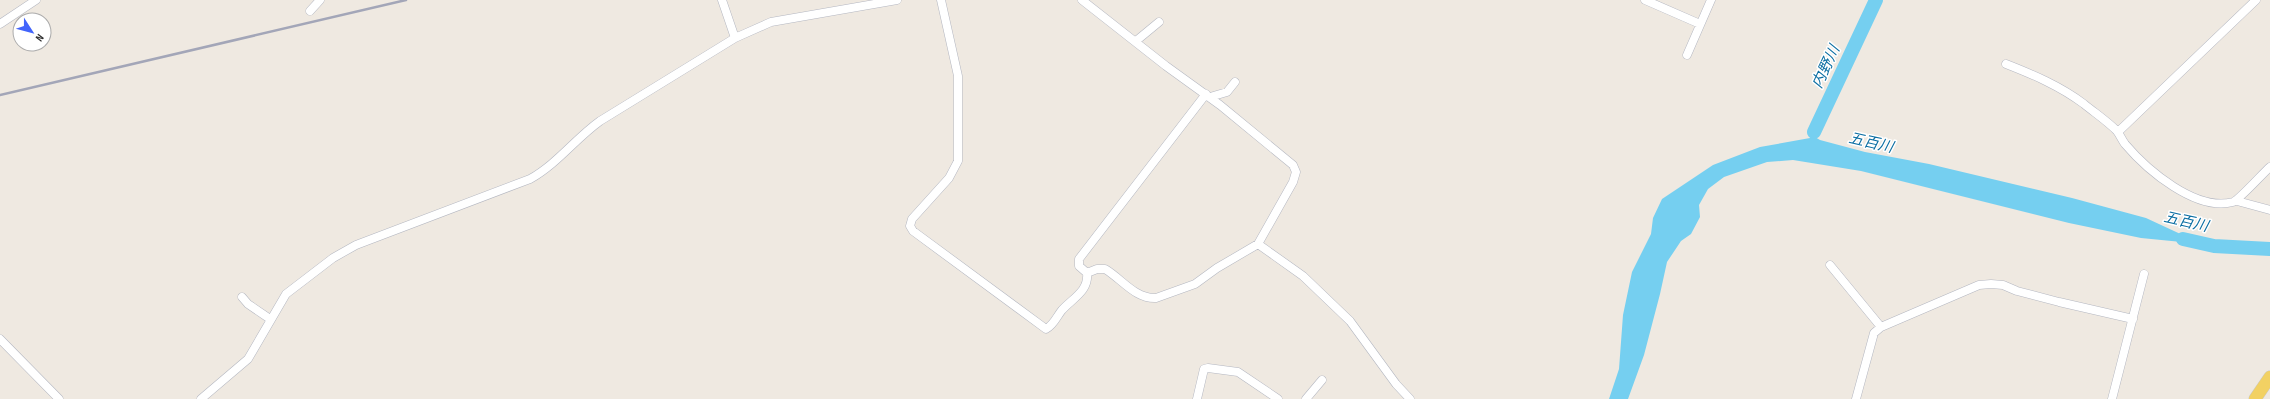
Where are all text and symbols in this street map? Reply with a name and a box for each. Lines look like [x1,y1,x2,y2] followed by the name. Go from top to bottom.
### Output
[12,12,52,52] north arrow
[33,31,47,44] text: N
[1808,41,1845,91] water label: 内野川
[1847,129,1897,158] water label: 五百川
[2162,208,2212,237] water label: 五百川

